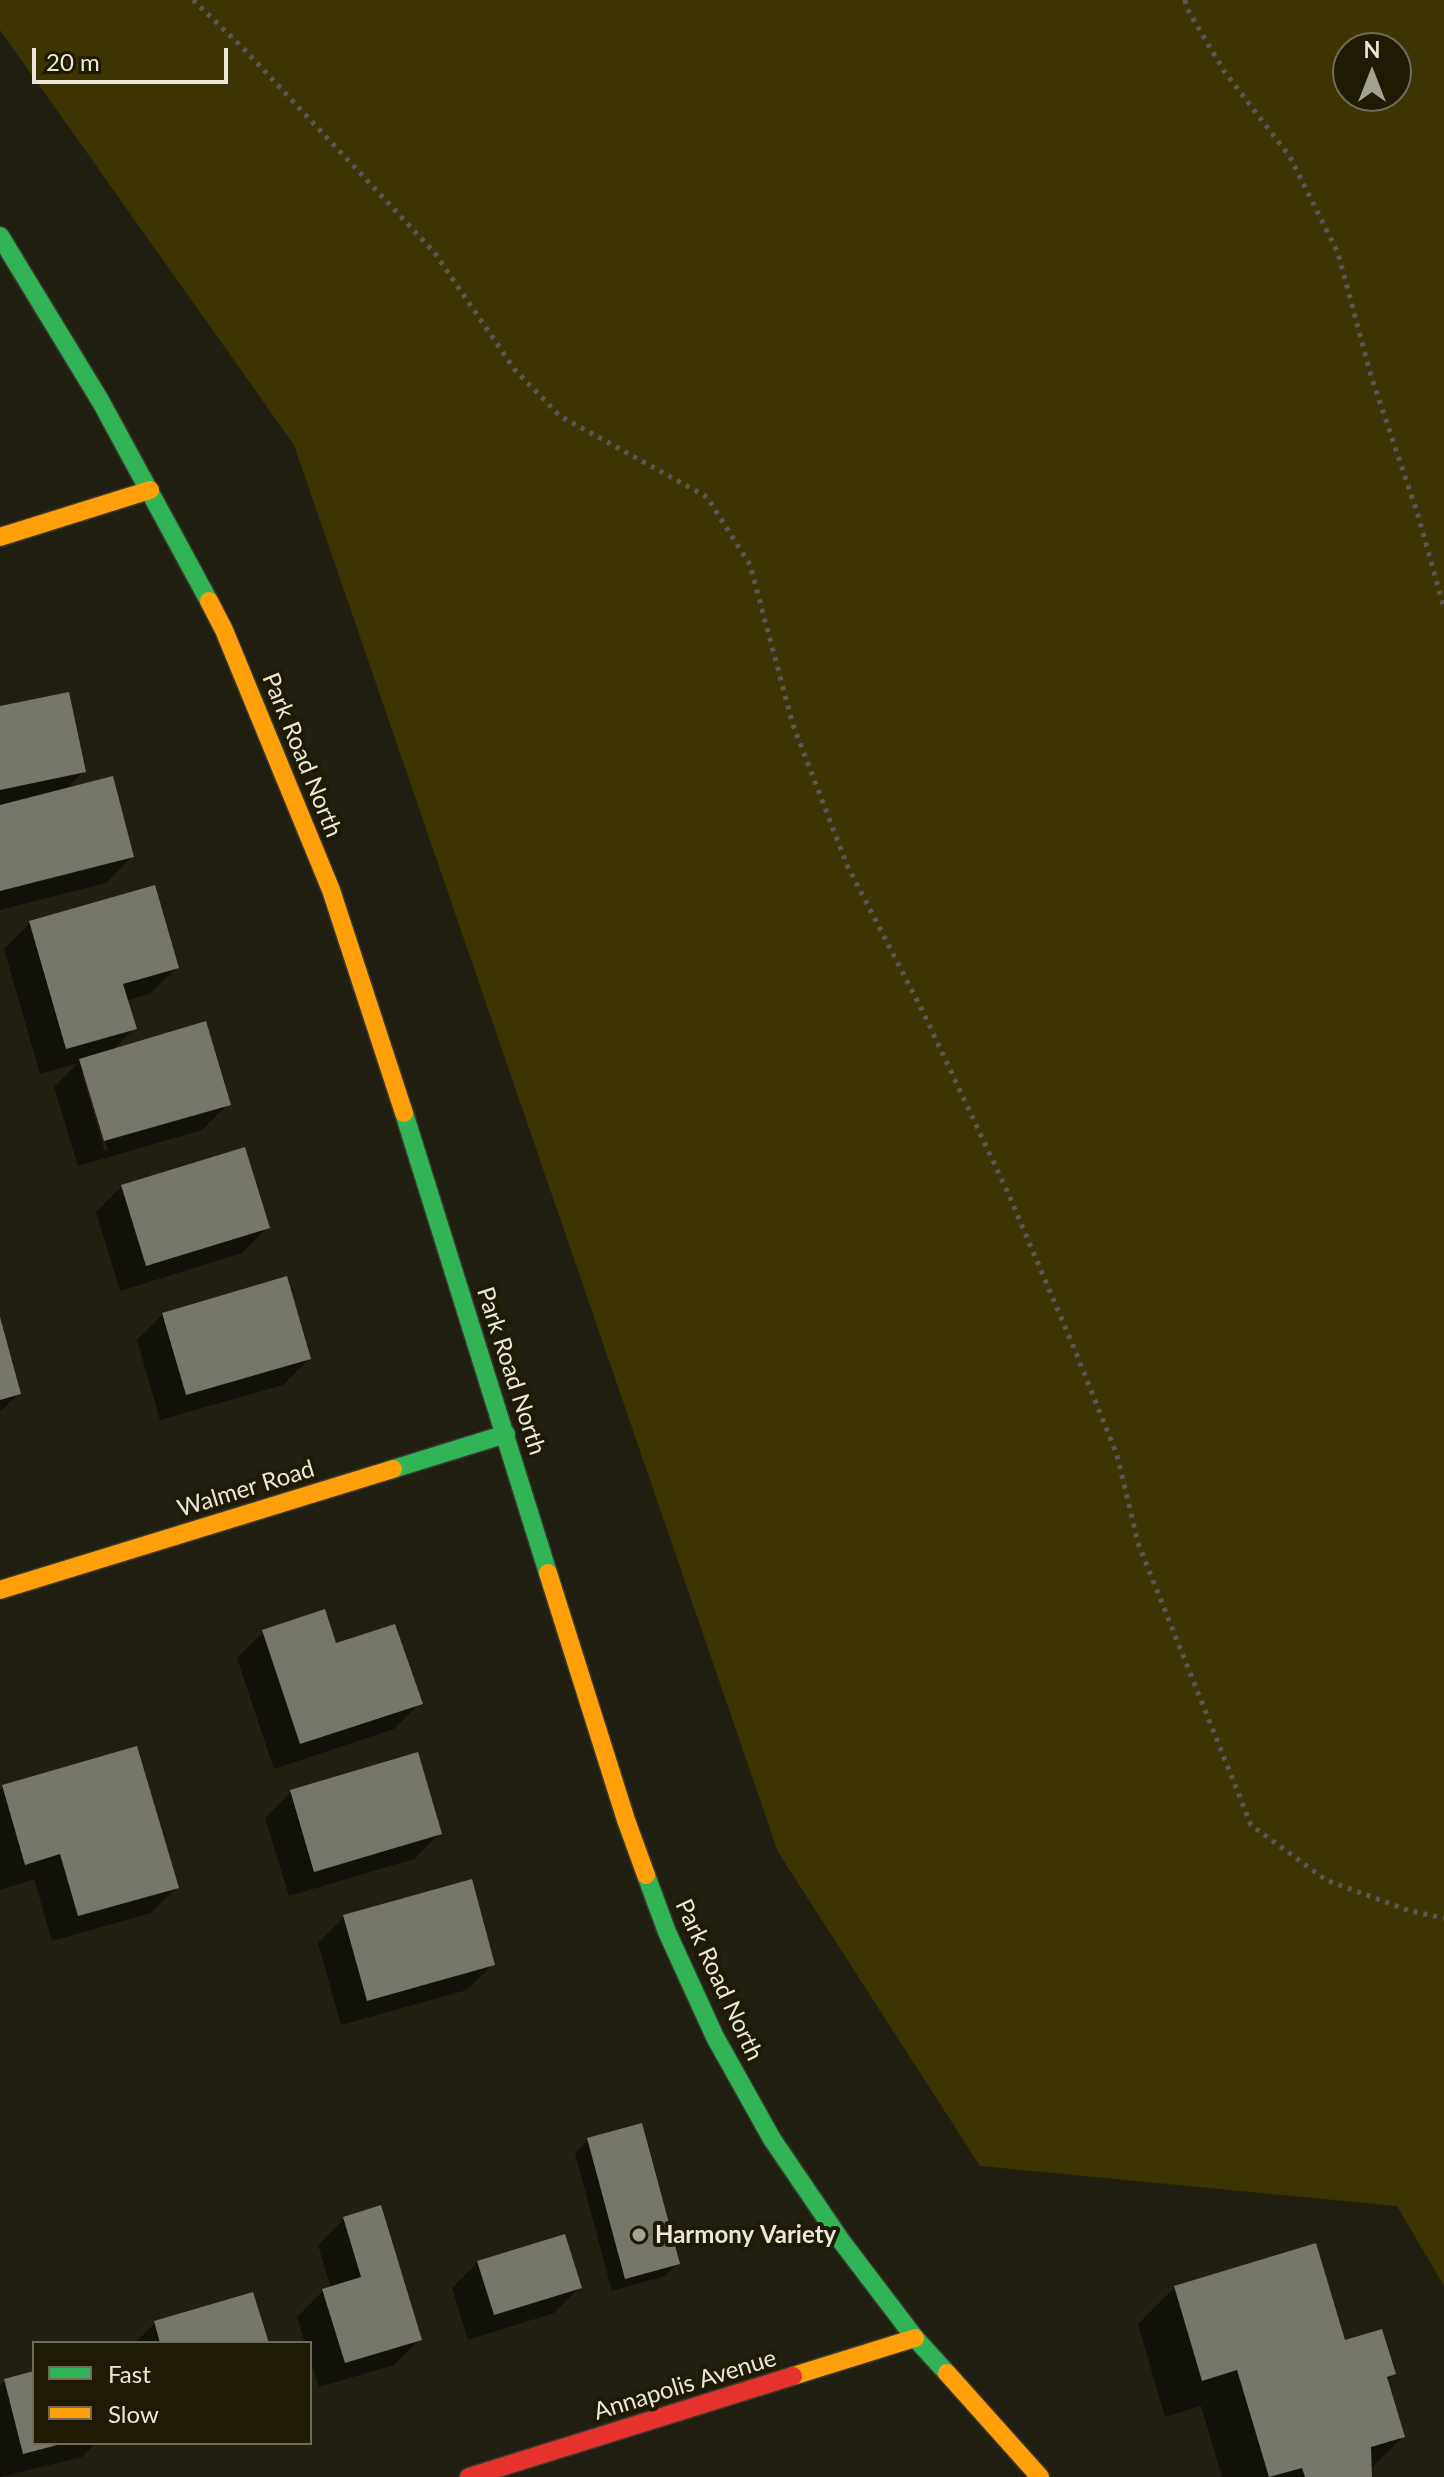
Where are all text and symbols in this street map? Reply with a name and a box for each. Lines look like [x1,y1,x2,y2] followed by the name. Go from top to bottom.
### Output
[36,32,232,82] scale bar
[1332,32,1412,112] north arrow
[1364,36,1380,63] text: N
[46,47,100,76] text: 20 m
[256,669,348,841] street label: Park Road North
[470,1283,552,1459] street label: Park Road North
[174,1455,318,1523] street label: Walmer Road
[669,1895,769,2065] street label: Park Road North
[655,2221,836,2249] place label: Harmony Variety
[630,2226,648,2244] marker: Harmony Variety
[32,2341,312,2445] legend
[590,2344,780,2426] street label: Annapolis Avenue
[108,2359,151,2388] text: Fast
[108,2399,159,2428] text: Slow

